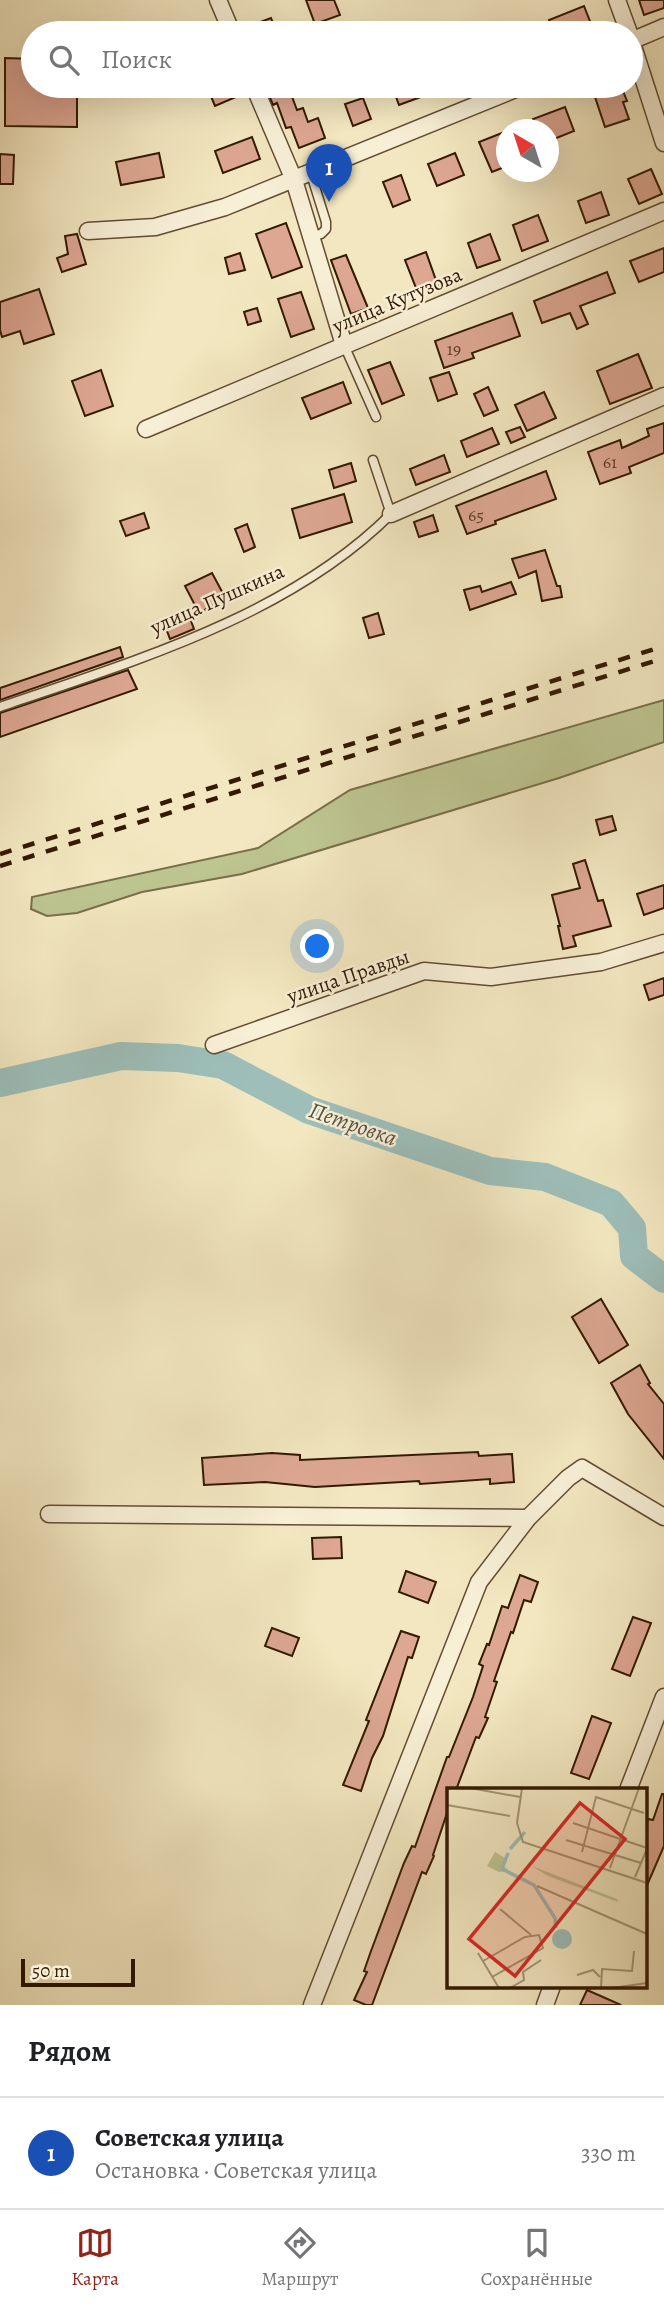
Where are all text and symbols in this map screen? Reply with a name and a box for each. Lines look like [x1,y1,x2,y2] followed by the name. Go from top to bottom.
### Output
[21,21,643,98] search box
[45,41,83,79] icon: search
[101,42,172,77] text: Поиск
[496,119,559,182] north arrow
[306,144,352,202] pin: 1
[327,260,466,340] street label: улица Кутузова
[447,337,461,361] house number: 19
[603,450,617,474] house number: 61
[468,503,484,527] house number: 65
[145,557,289,641] street label: улица Пушкина
[300,929,334,963] your location
[282,942,413,1010] street label: улица Правды
[305,1095,401,1154] water label: Петровка
[447,1788,646,1988] inset map
[21,1956,135,1988] scale bar
[32,1958,70,1984] text: 50 m
[28,2031,111,2071] text: Рядом
[95,2120,284,2155] text: Советская улица
[47,2138,55,2169] text: 1
[581,2138,636,2169] text: 330 m
[95,2155,377,2186] text: Остановка · Советская улица
[71,2224,119,2292] tab: Карта
[261,2224,338,2292] tab: Маршрут
[481,2224,593,2292] tab: Сохранённые

